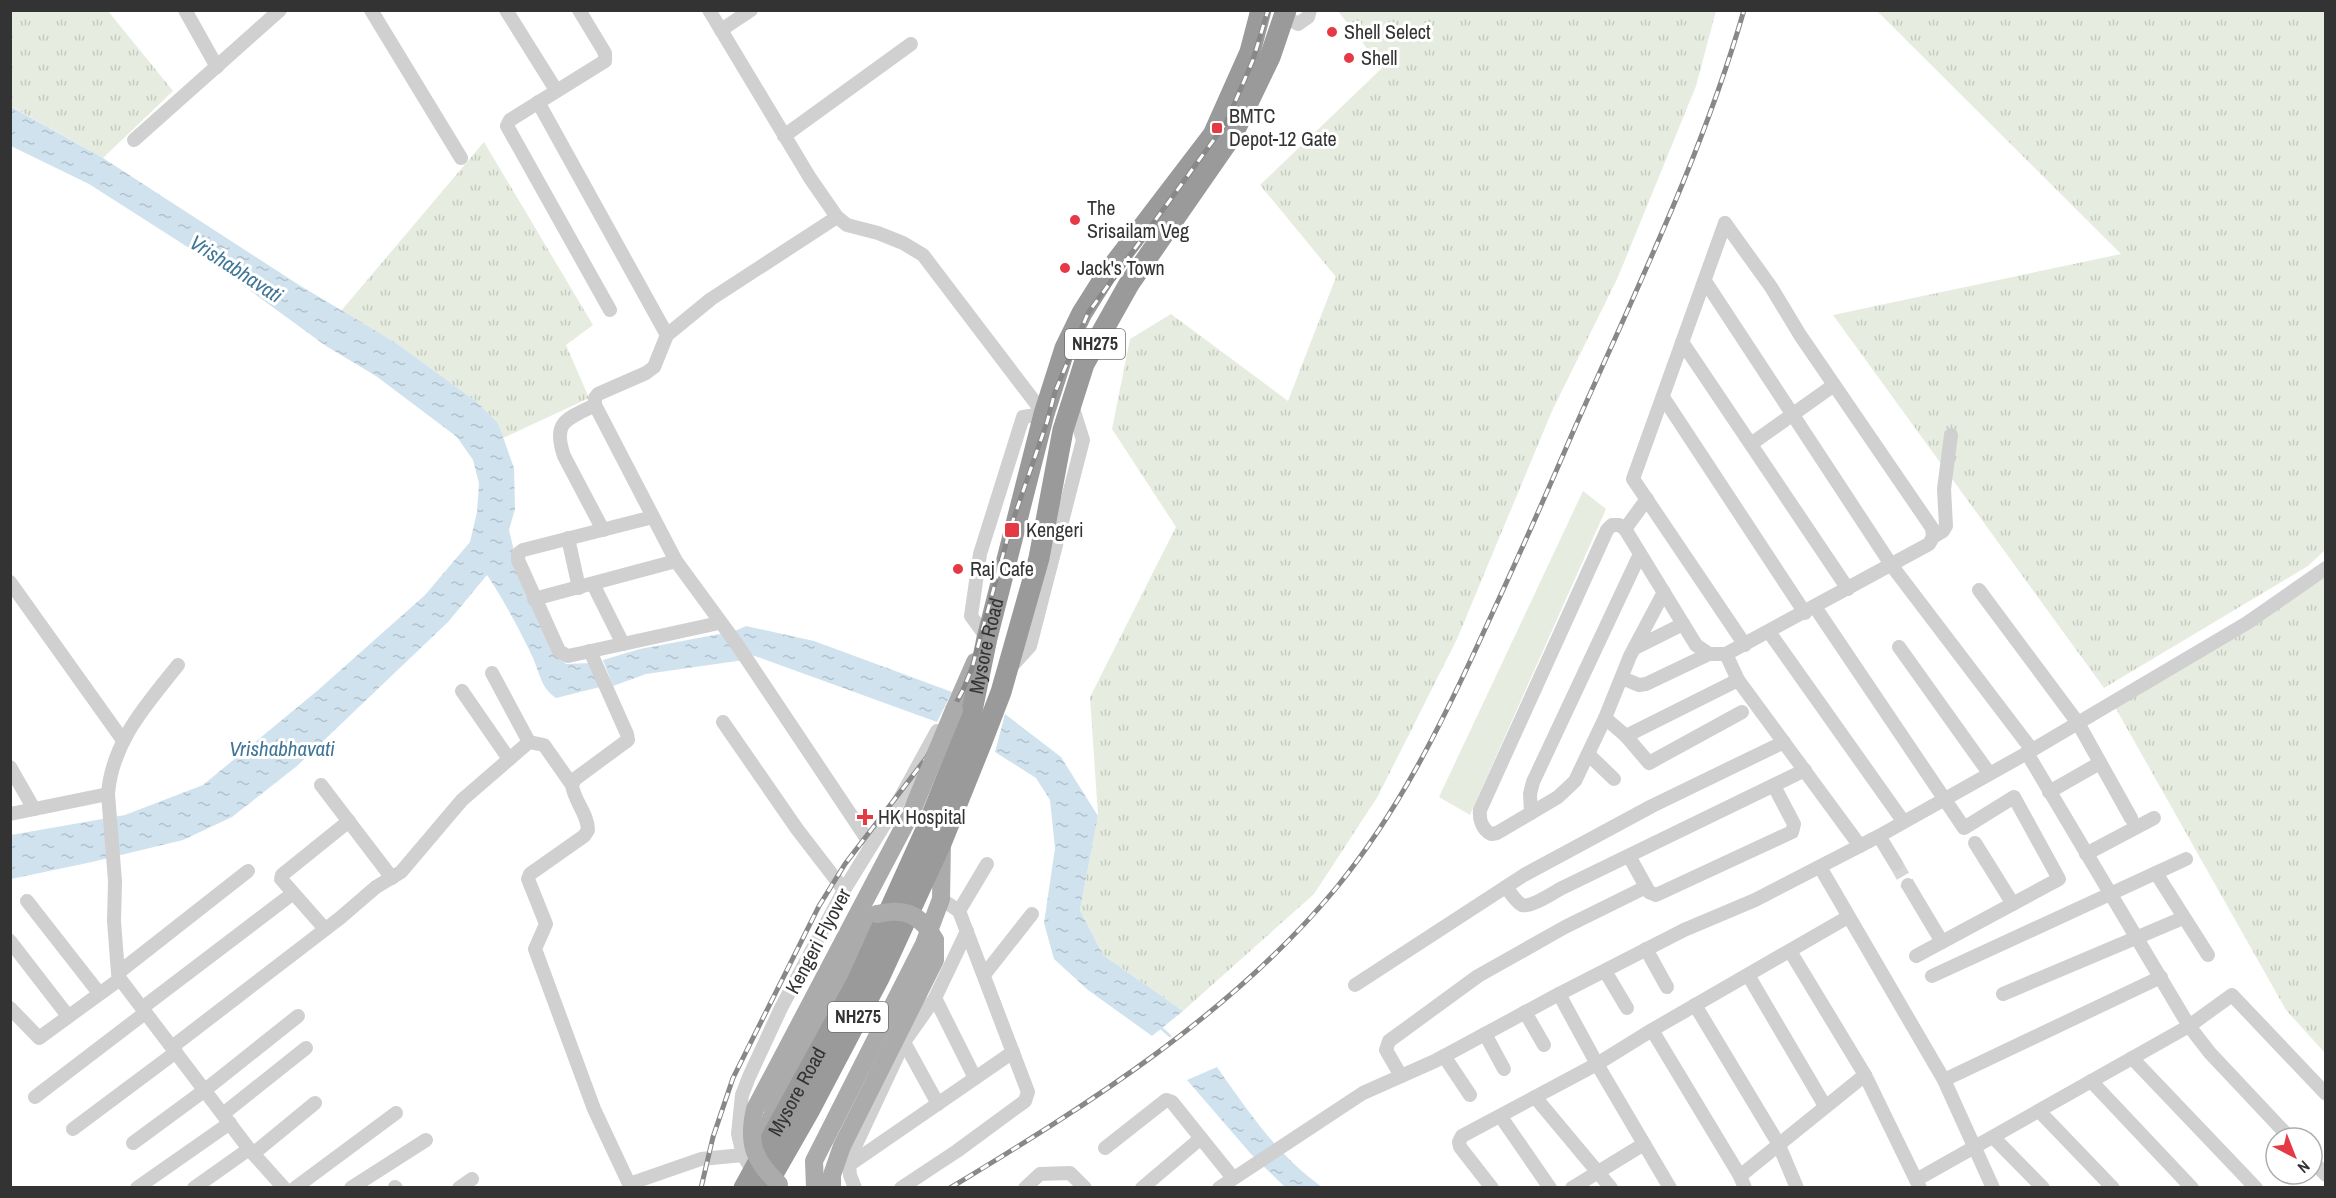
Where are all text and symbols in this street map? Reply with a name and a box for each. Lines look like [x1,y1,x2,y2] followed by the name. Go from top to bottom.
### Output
[1344,18,1431,45] place label: Shell Select
[1325,25,1339,39] marker: Shell Select
[1361,44,1397,71] place label: Shell
[1342,51,1356,65] marker: Shell
[1229,102,1337,152] place label: BMTC Depot-12 Gate
[1210,121,1224,135] marker: BMTC Depot-12 Gate
[1087,194,1189,244] place label: The Srisailam Veg
[1068,213,1082,227] marker: The Srisailam Veg
[184,228,289,310] water label: Vrishabhavati
[1077,254,1165,281] place label: Jack's Town
[1058,261,1072,275] marker: Jack's Town
[1065,329,1125,359] road number: NH275
[1026,516,1083,543] place label: Kengeri
[1003,521,1021,539] marker: Kengeri
[970,555,1034,582] place label: Raj Cafe
[951,562,965,576] marker: Raj Cafe
[962,595,1010,696] street label: Mysore Road
[229,734,335,763] water label: Vrishabhavati
[878,803,966,830] place label: HK Hospital
[856,808,874,826] marker: HK Hospital
[778,883,857,998] street label: Kengeri Flyover
[828,1002,888,1032] road number: NH275
[761,1042,832,1141] street label: Mysore Road
[2264,1126,2324,1186] north arrow
[2293,1156,2315,1178] text: N

